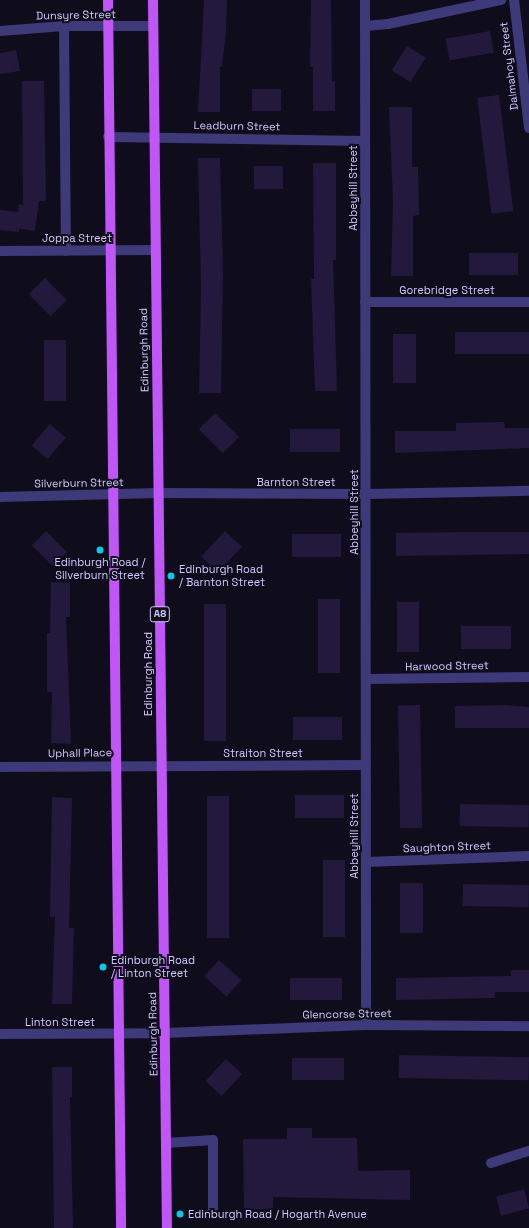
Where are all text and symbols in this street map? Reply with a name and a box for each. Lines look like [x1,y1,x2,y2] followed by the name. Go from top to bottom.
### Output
[36,8,116,22] street label: Dunsyre Street
[497,21,521,111] street label: Dalmahoy Street
[193,119,281,133] street label: Leadburn Street
[346,145,360,231] street label: Abbeyhill Street
[42,231,112,245] street label: Joppa Street
[399,283,495,297] street label: Gorebridge Street
[137,308,151,392] street label: Edinburgh Road
[347,469,361,555] street label: Abbeyhill Street
[256,475,336,489] street label: Barnton Street
[34,476,124,490] street label: Silverburn Street
[95,545,105,555] marker: Edinburgh Road / Silverburn Street
[54,556,146,582] place label: Edinburgh Road / Silverburn Street
[179,563,265,589] place label: Edinburgh Road / Barnton Street
[166,571,176,581] marker: Edinburgh Road / Barnton Street
[149,606,171,622] road number: A8
[141,632,155,716] street label: Edinburgh Road
[405,659,489,673] street label: Harwood Street
[48,746,112,760] street label: Uphall Place
[223,746,303,760] street label: Straiton Street
[347,793,361,879] street label: Abbeyhill Street
[403,839,491,855] street label: Saughton Street
[111,954,195,980] place label: Edinburgh Road / Linton Street
[98,962,108,972] marker: Edinburgh Road / Linton Street
[146,992,160,1076] street label: Edinburgh Road
[302,1007,392,1021] street label: Glencorse Street
[25,1015,95,1029] street label: Linton Street
[188,1207,367,1221] place label: Edinburgh Road / Hogarth Avenue
[175,1209,185,1219] marker: Edinburgh Road / Hogarth Avenue

